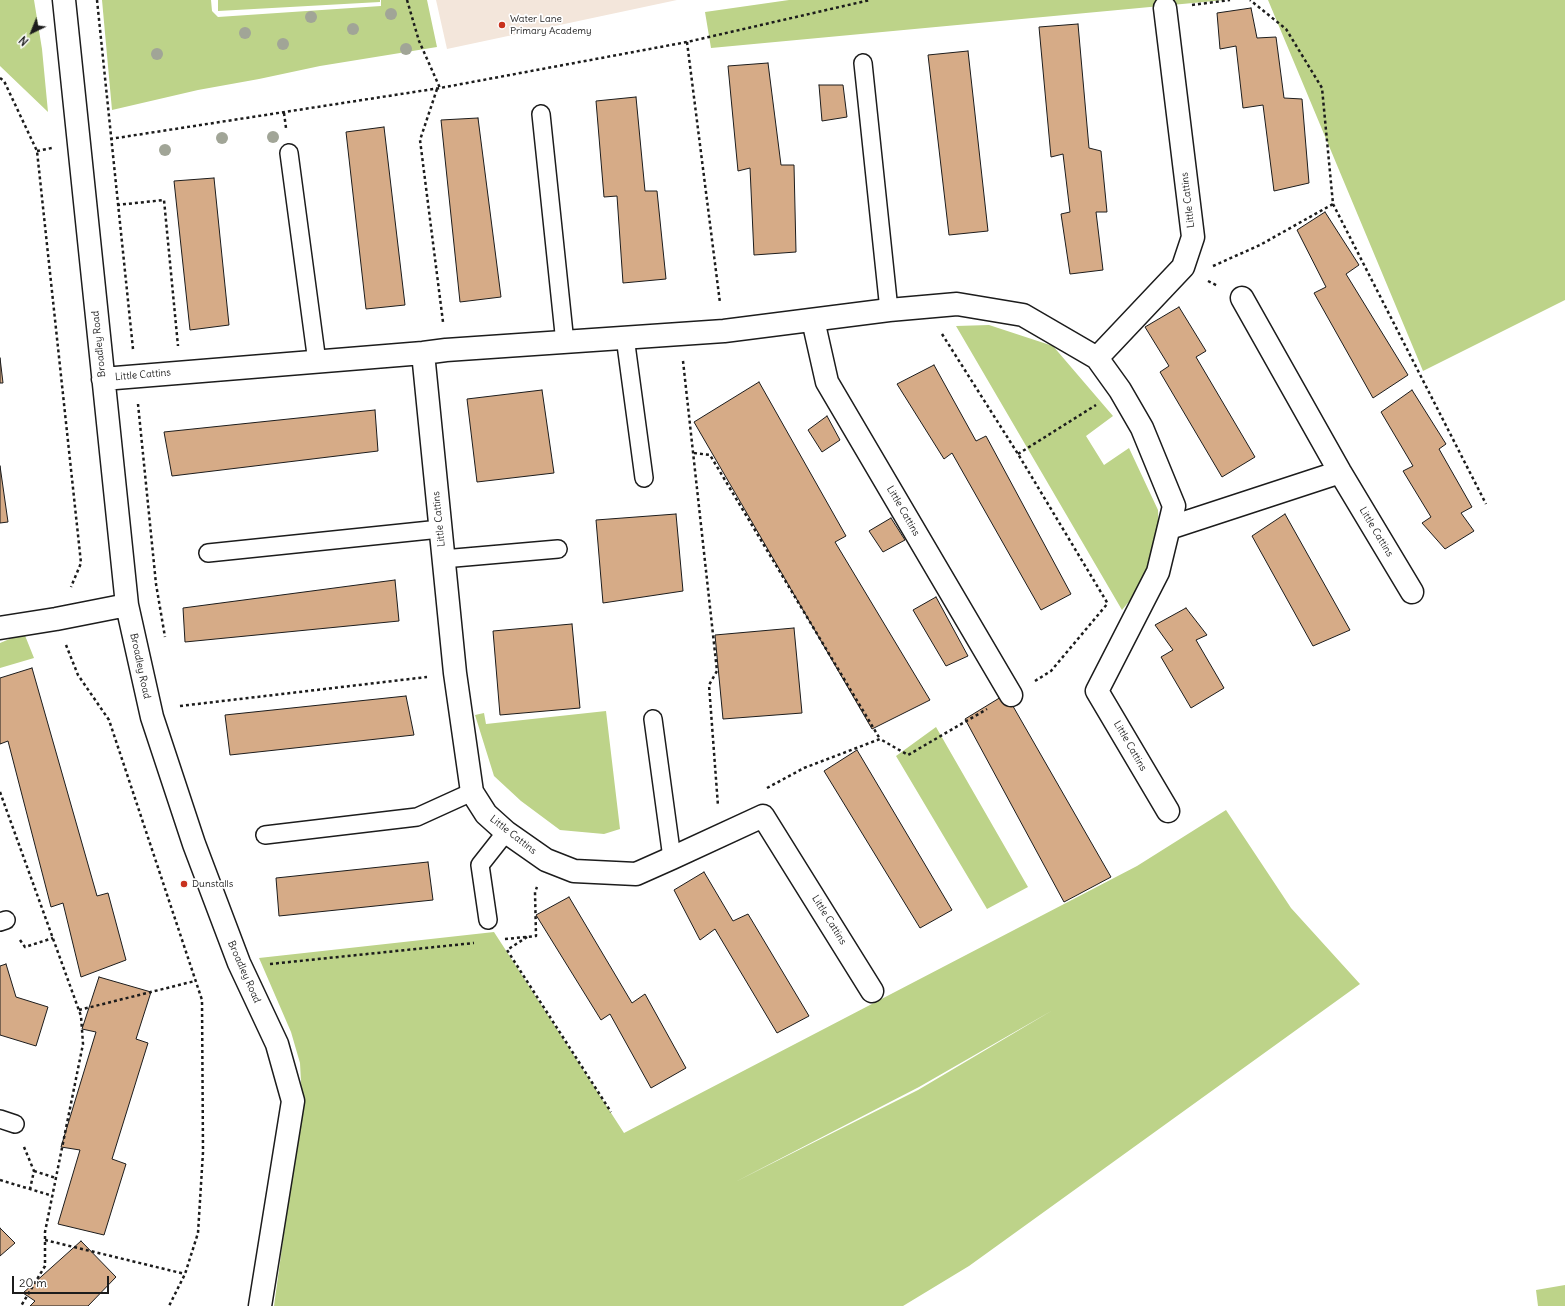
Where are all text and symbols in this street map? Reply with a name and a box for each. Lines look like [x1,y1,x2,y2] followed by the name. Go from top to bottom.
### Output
[12,12,52,52] north arrow
[510,13,592,36] place label: Water Lane Primary Academy
[497,20,507,30] marker: Water Lane Primary Academy
[16,33,31,48] text: N
[1179,171,1197,229] street label: Little Cattins
[90,310,108,378] street label: Broadley Road
[115,367,171,383] street label: Little Cattins
[884,484,922,538] street label: Little Cattins
[430,491,448,547] street label: Little Cattins
[1356,505,1396,559] street label: Little Cattins
[127,632,153,700] street label: Broadley Road
[1111,719,1149,773] street label: Little Cattins
[487,813,539,857] street label: Little Cattins
[192,878,233,890] place label: Dunstalls
[179,879,189,889] marker: Dunstalls
[809,893,849,947] street label: Little Cattins
[225,939,263,1005] street label: Broadley Road
[14,1268,111,1294] scale bar
[19,1275,47,1290] text: 20 m

